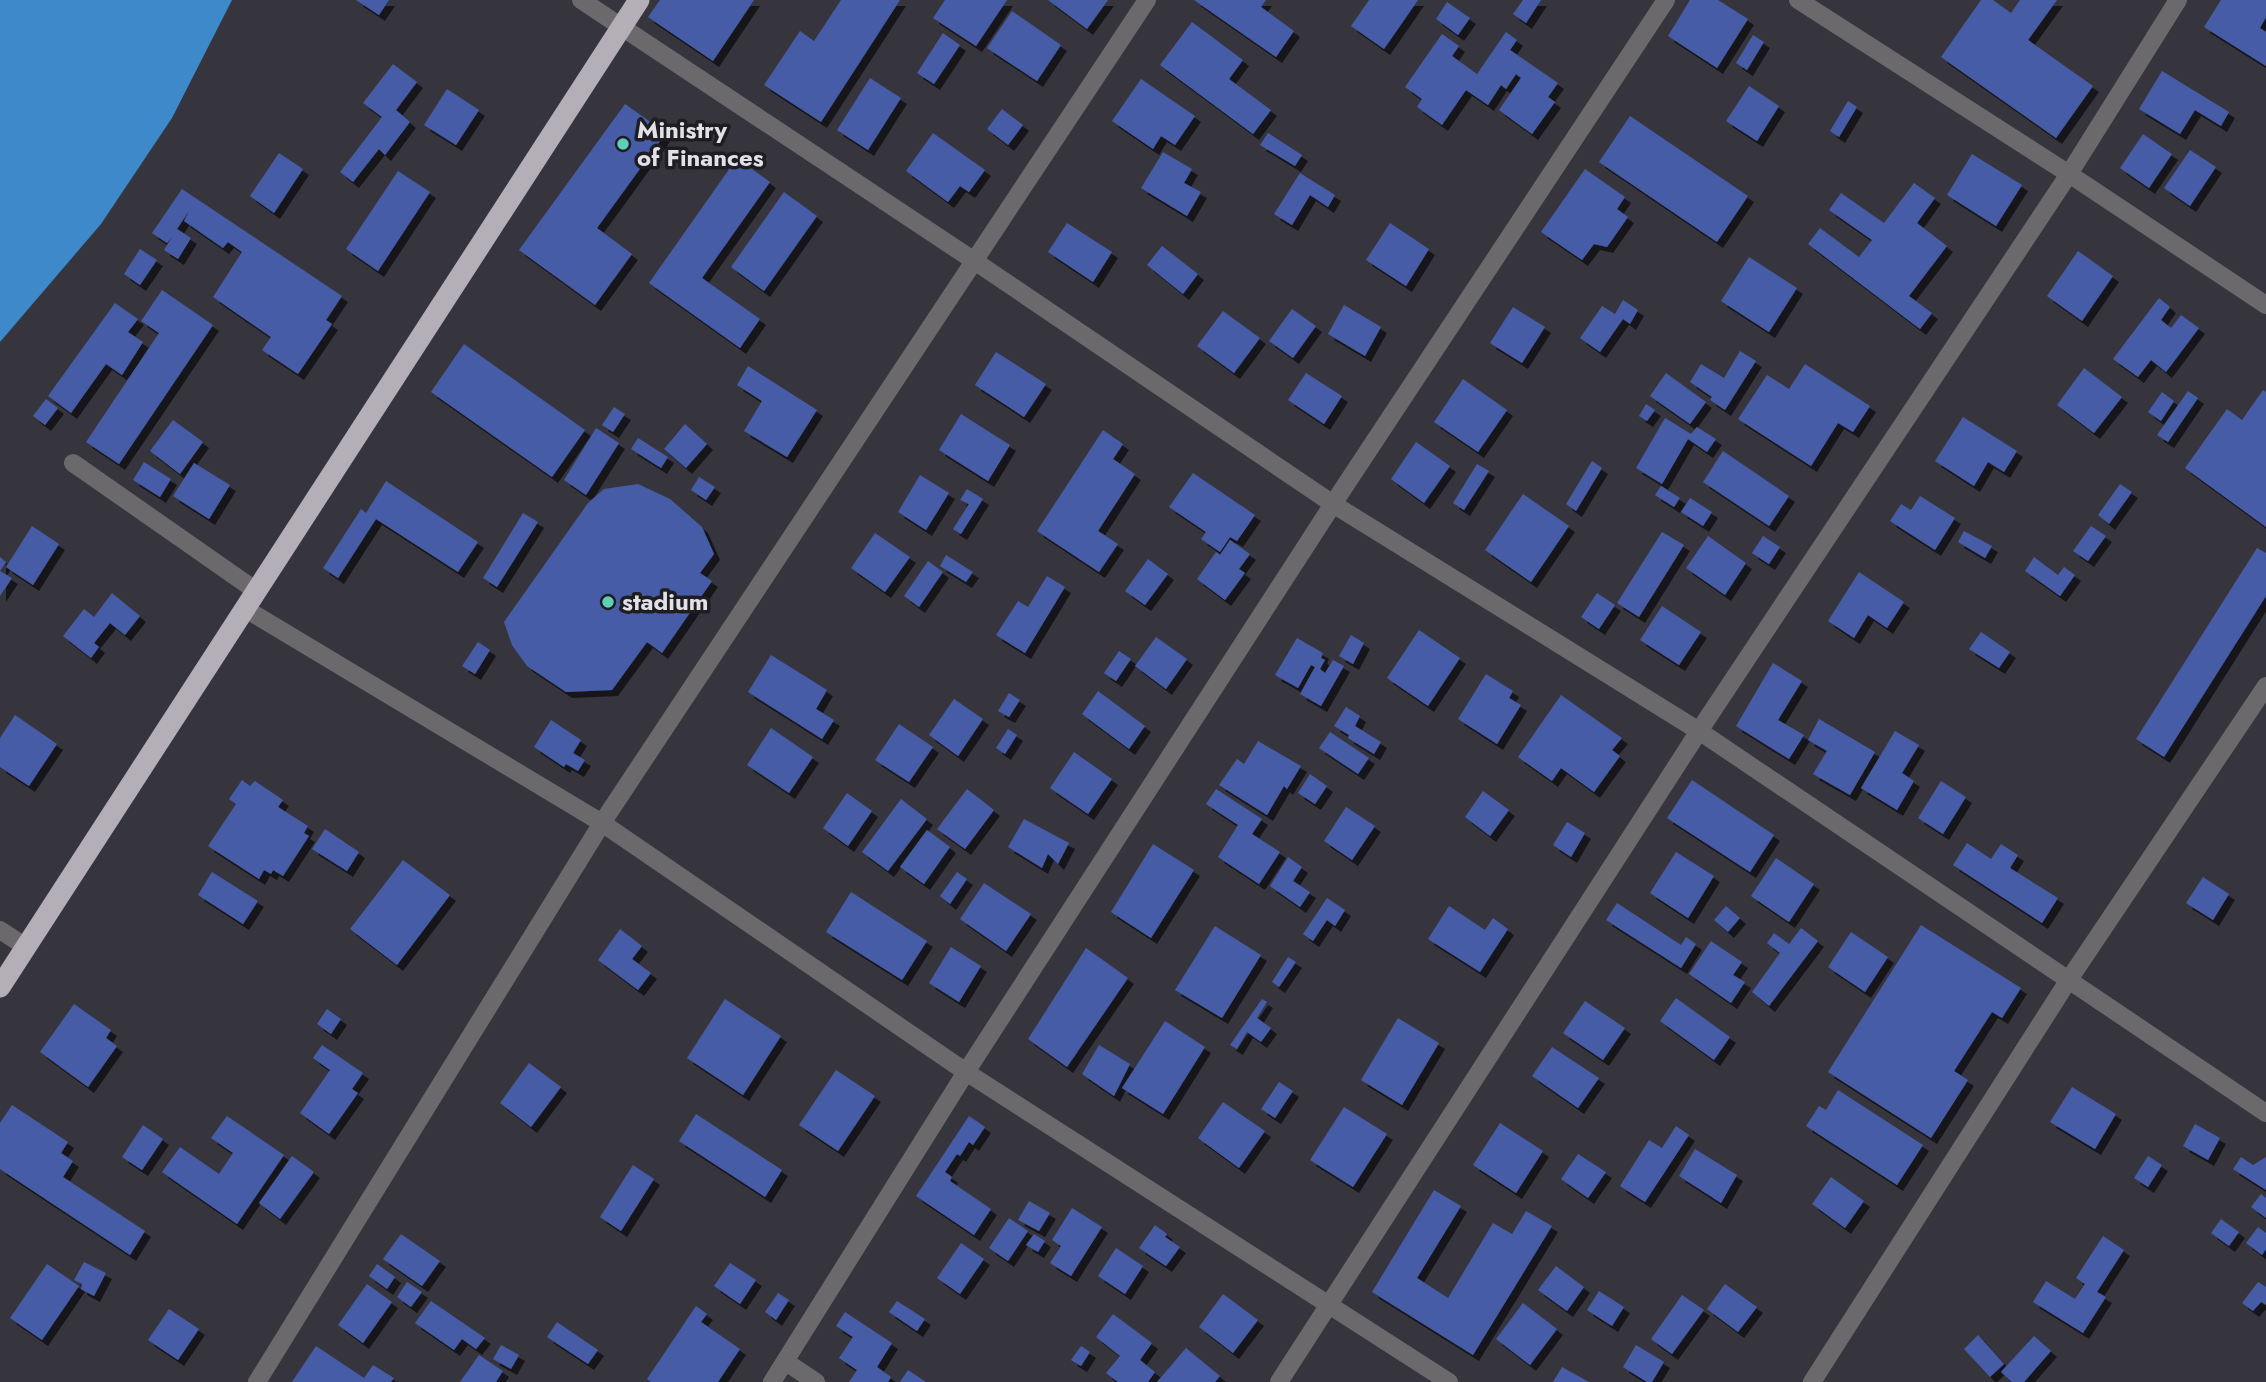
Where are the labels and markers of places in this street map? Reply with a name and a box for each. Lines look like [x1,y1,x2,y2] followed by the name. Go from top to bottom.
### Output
[637,112,764,175] place label: Ministry of Finances
[615,136,631,152] marker: Ministry of Finances
[622,584,708,619] place label: stadium
[600,594,616,610] marker: stadium

